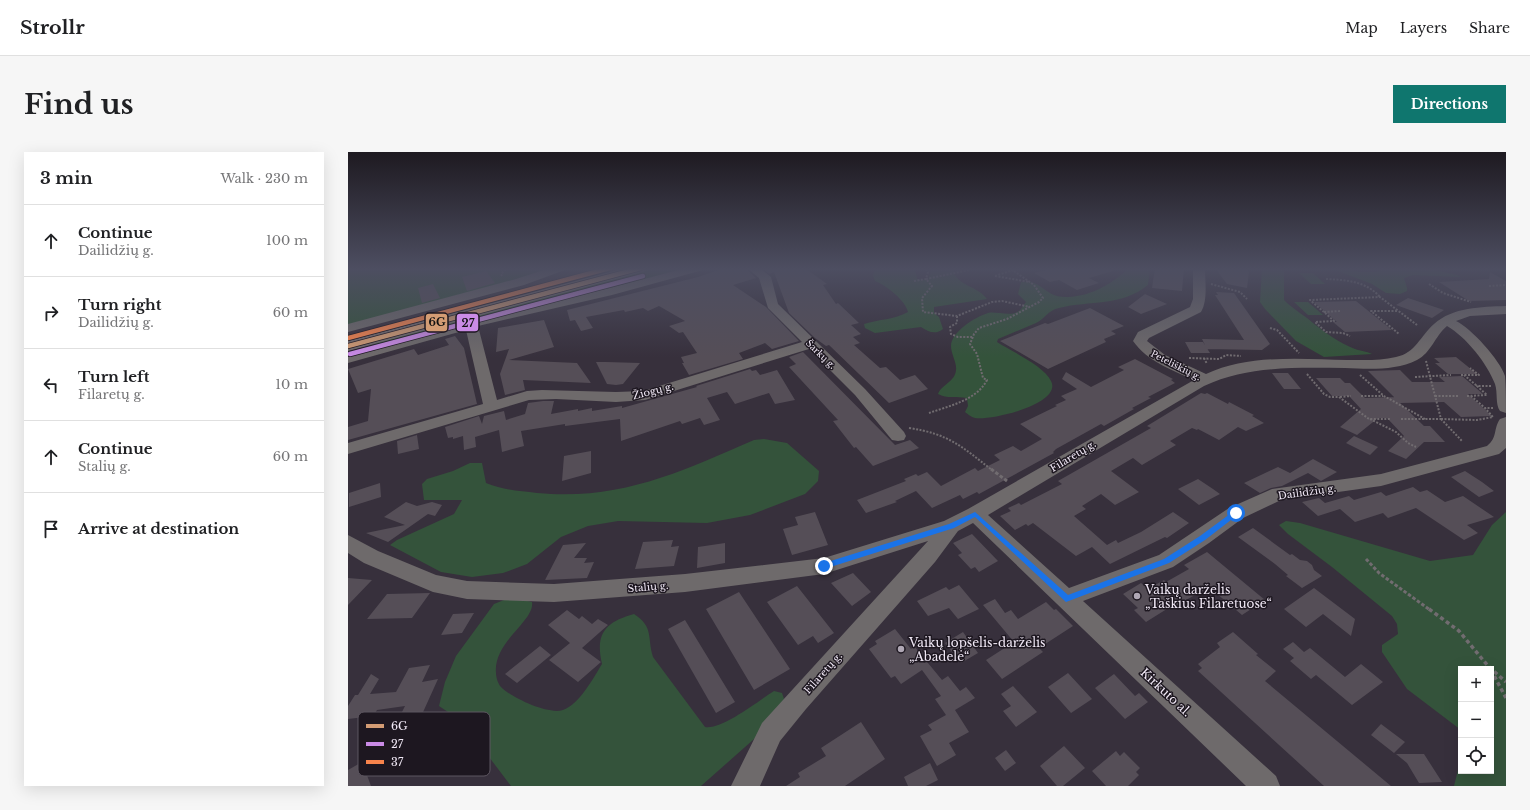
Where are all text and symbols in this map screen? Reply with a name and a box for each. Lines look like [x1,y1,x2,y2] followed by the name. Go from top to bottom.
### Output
[20,16,85,39] text: Strollr
[1345,19,1378,37] text: Map
[1400,19,1447,37] text: Layers
[1469,19,1510,37] text: Share
[1393,85,1506,123] button: Directions
[24,87,134,122] text: Find us
[40,168,93,189] text: 3 min
[220,170,308,187] text: Walk · 230 m
[78,223,153,242] text: Continue
[40,230,62,252] icon: ahead
[266,232,308,249] text: 100 m
[78,242,154,259] text: Dailidžių g.
[78,295,161,314] text: Turn right
[40,302,62,324] icon: right
[273,304,308,321] text: 60 m
[425,313,448,332] line badge: 6G
[456,313,479,332] line badge: 27
[78,314,154,331] text: Dailidžių g.
[428,315,446,329] text: 6G
[462,316,475,330] text: 27
[804,337,838,371] street label: Šarkų g.
[1149,348,1203,382] street label: Peteliškių g.
[78,367,149,386] text: Turn left
[40,374,62,396] icon: left
[275,376,308,393] text: 10 m
[631,379,675,402] street label: Žiogų g.
[78,386,145,403] text: Filaretų g.
[1048,437,1098,475] street label: Filaretų g.
[78,439,153,458] text: Continue
[40,446,62,468] icon: ahead
[273,448,308,465] text: 60 m
[78,458,131,475] text: Stalių g.
[1277,482,1337,502] street label: Dailidžių g.
[1227,504,1245,522] route start
[40,518,62,540] icon: arrive
[78,519,239,538] text: Arrive at destination
[815,557,833,575] route end
[627,579,669,595] street label: Stalių g.
[1144,582,1272,611] place label: Vaikų darželis „Taškius Filaretuose“
[1132,591,1142,601] marker: Vaikų darželis „Taškius Filaretuose“
[908,635,1046,664] place label: Vaikų lopšelis-darželis „Abadelė“
[896,644,906,654] marker: Vaikų lopšelis-darželis „Abadelė“
[801,650,845,696] street label: Filaretų g.
[1137,665,1195,719] street label: Kirkuto al.
[1458,666,1494,774] map controls
[1458,666,1494,702] button: +
[1458,702,1494,738] button: −
[358,712,490,776] legend
[391,719,408,733] text: 6G
[391,737,404,751] text: 27
[1458,738,1494,774] button: locate
[391,755,404,769] text: 37

